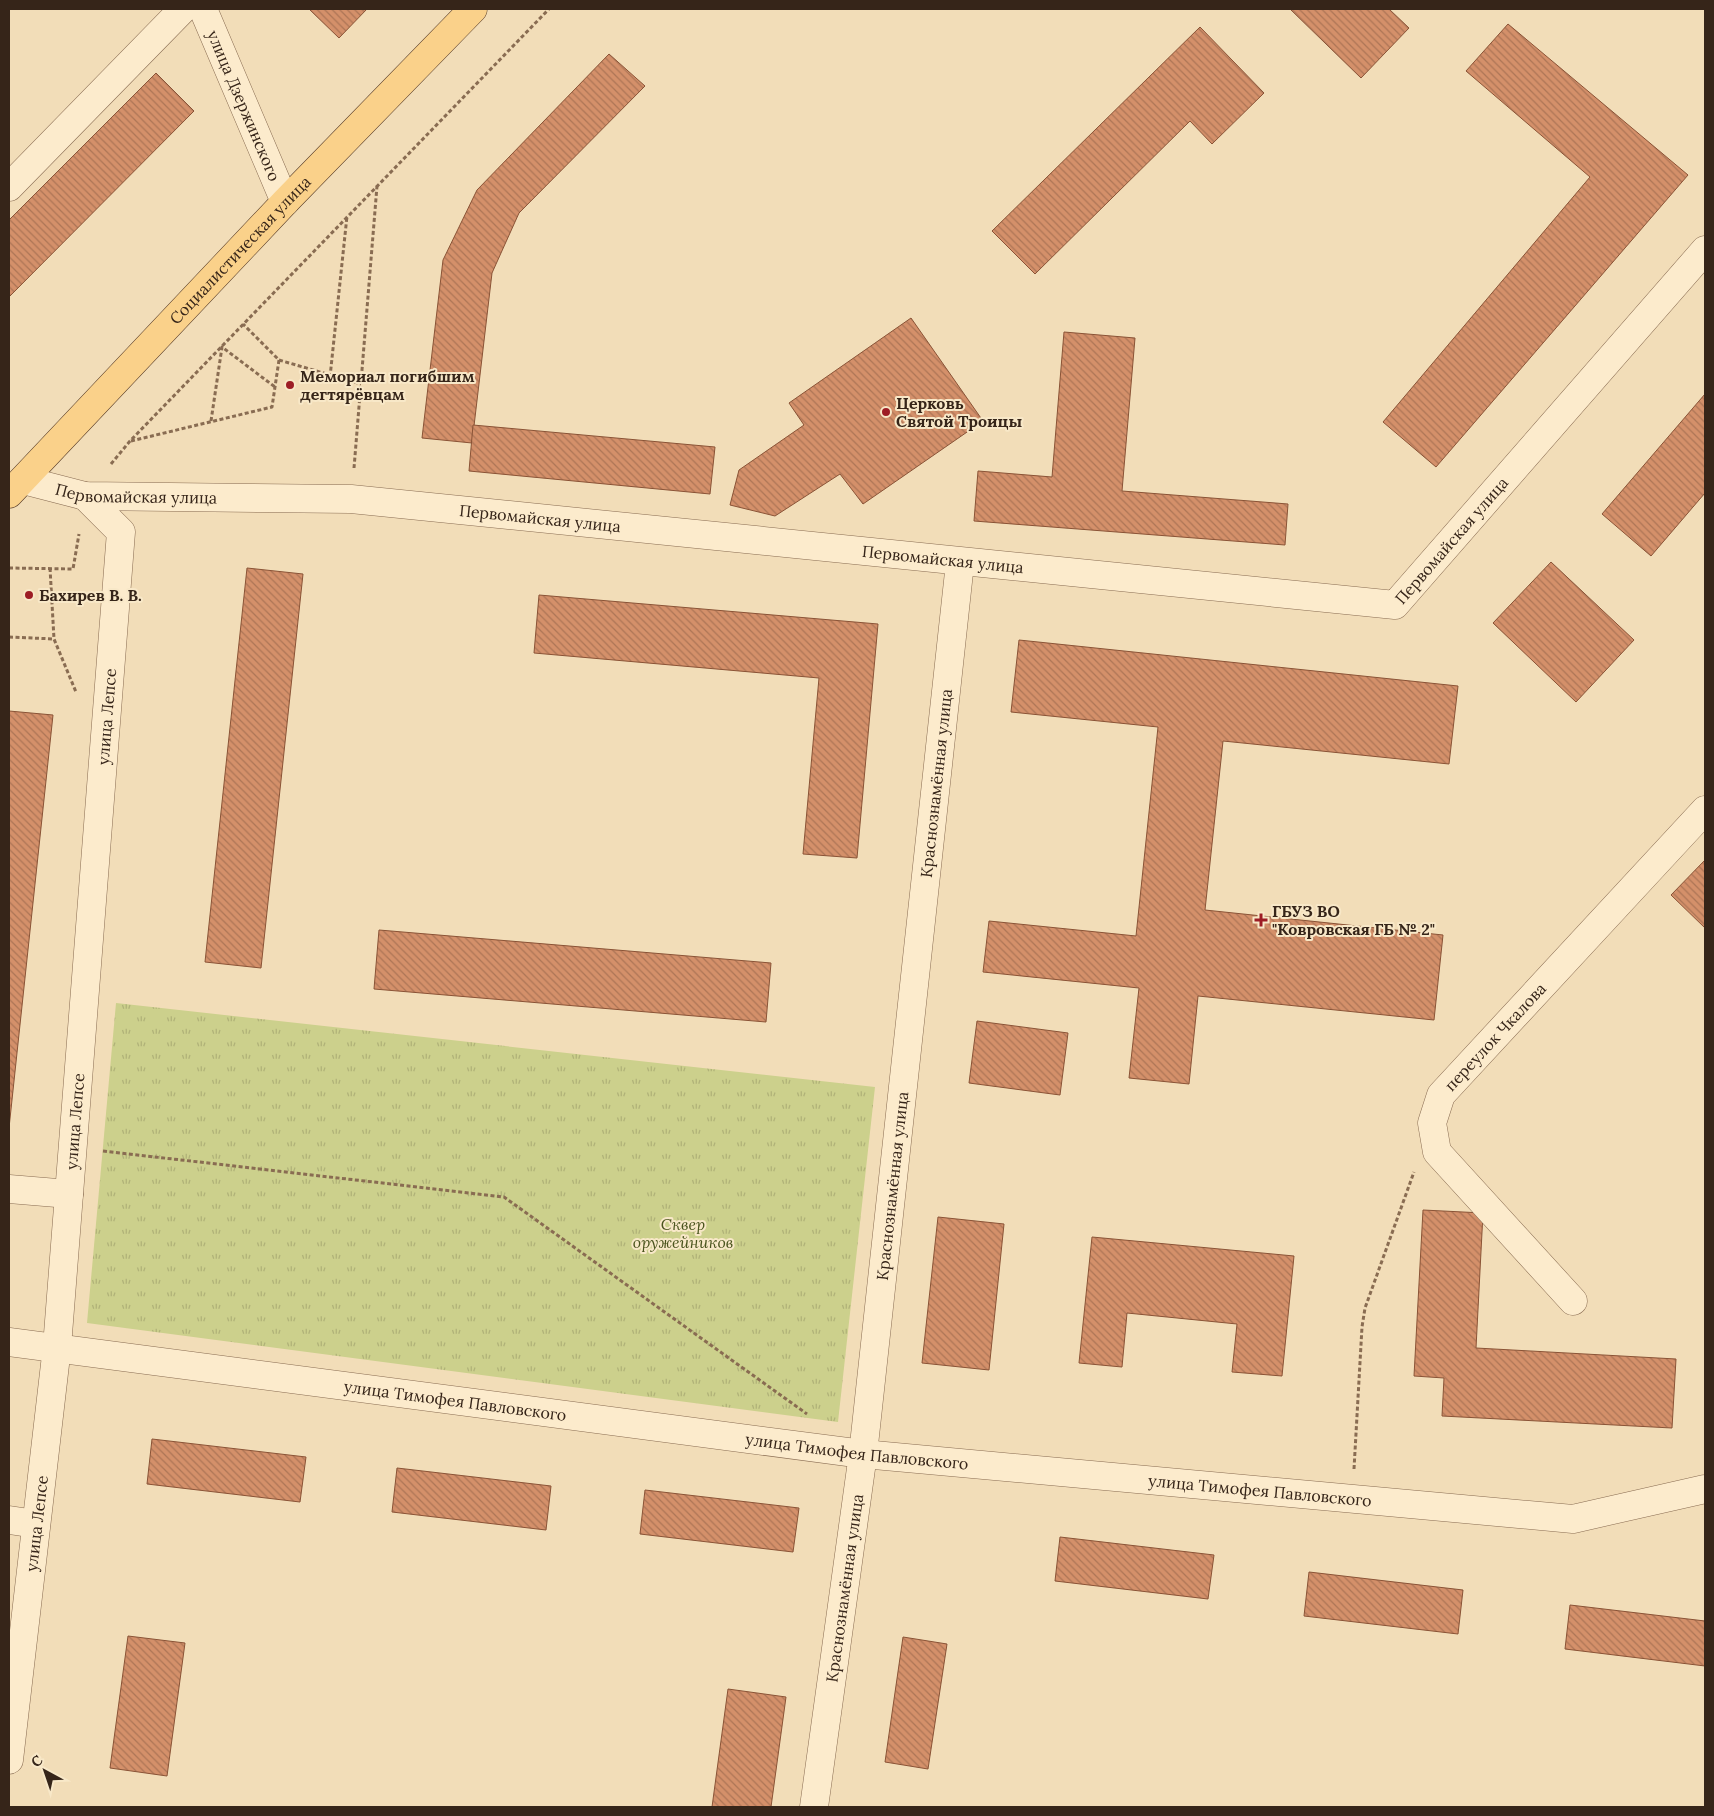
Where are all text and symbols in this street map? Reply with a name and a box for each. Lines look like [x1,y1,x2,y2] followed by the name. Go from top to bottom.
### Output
[203,27,285,184] street label: улица Дзержинского
[165,172,315,328] street label: Социалистическая улица
[300,366,475,404] place label: Мемориал погибшим дегтярёвцам
[284,379,296,391] marker: Мемориал погибшим дегтярёвцам
[896,393,1022,431] place label: Церковь Святой Троицы
[880,406,892,418] marker: Церковь Святой Троицы
[1390,473,1512,608] street label: Первомайская улица
[53,479,217,507] street label: Первомайская улица
[458,500,622,536] street label: Первомайская улица
[861,541,1025,577] street label: Первомайская улица
[39,585,142,605] place label: Бахирев В. В.
[23,589,35,601] marker: Бахирев В. В.
[93,667,120,766] street label: улица Лепсе
[916,688,956,879] street label: Краснознамённая улица
[1272,901,1435,939] place label: ГБУЗ ВО "Ковровская ГБ № 2"
[1254,913,1268,927] marker: ГБУЗ ВО "Ковровская ГБ № 2"
[1440,978,1550,1095] street label: переулок Чкалова
[61,1072,88,1171] street label: улица Лепсе
[872,1091,912,1281] street label: Краснознамённая улица
[633,1214,733,1252] park label: Сквер оружейников
[343,1376,568,1425] street label: улица Тимофея Павловского
[744,1429,969,1474] street label: улица Тимофея Павловского
[1147,1470,1373,1511] street label: улица Тимофея Павловского
[21,1474,52,1573] street label: улица Лепсе
[821,1493,867,1684] street label: Краснознамённая улица
[20,1746,70,1796] north arrow
[27,1751,46,1771] text: С

